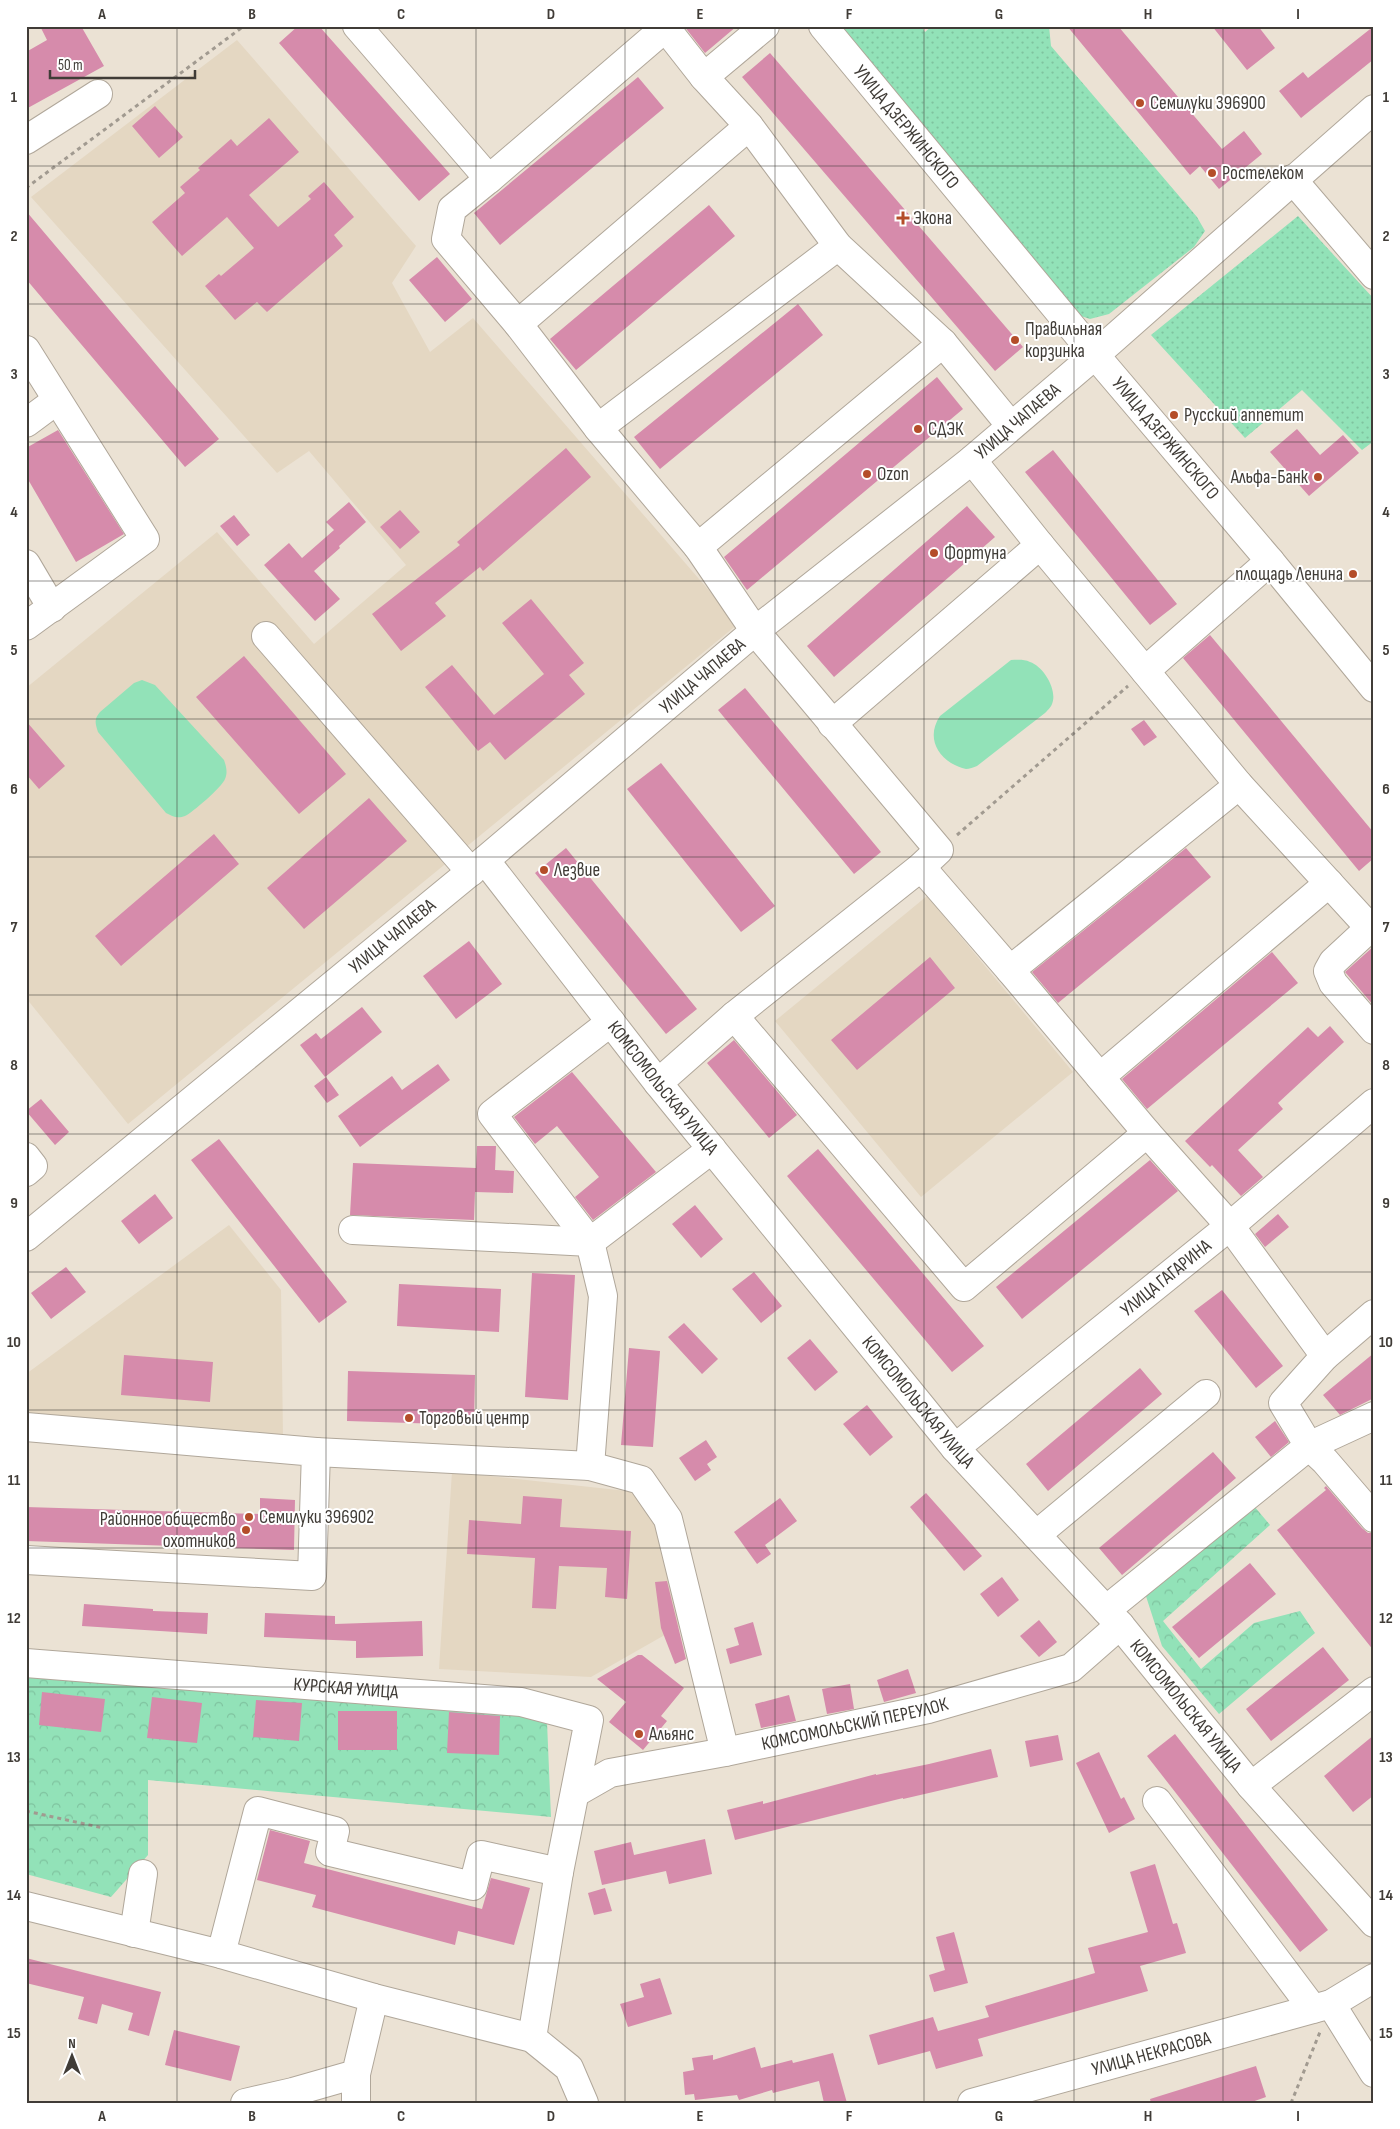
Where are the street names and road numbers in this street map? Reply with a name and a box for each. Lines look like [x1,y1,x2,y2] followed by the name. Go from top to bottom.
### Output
[849,60,964,194] street label: УЛИЦА ДЗЕРЖИНСКОГО
[1107,372,1224,504] street label: УЛИЦА ДЗЕРЖИНСКОГО
[970,378,1066,464] street label: УЛИЦА ЧАПАЕВА
[655,632,751,719] street label: УЛИЦА ЧАПАЕВА
[344,893,441,978] street label: УЛИЦА ЧАПАЕВА
[603,1016,724,1160] street label: КОМСОМОЛЬСКАЯ УЛИЦА
[1116,1234,1217,1321] street label: УЛИЦА ГАГАРИНА
[857,1331,980,1474] street label: КОМСОМОЛЬСКАЯ УЛИЦА
[1125,1635,1247,1778] street label: КОМСОМОЛЬСКАЯ УЛИЦА
[293,1673,400,1704] street label: КУРСКАЯ УЛИЦА
[759,1692,951,1755] street label: КОМСОМОЛЬСКИЙ ПЕРЕУЛОК
[1089,2026,1214,2081] street label: УЛИЦА НЕКРАСОВА

